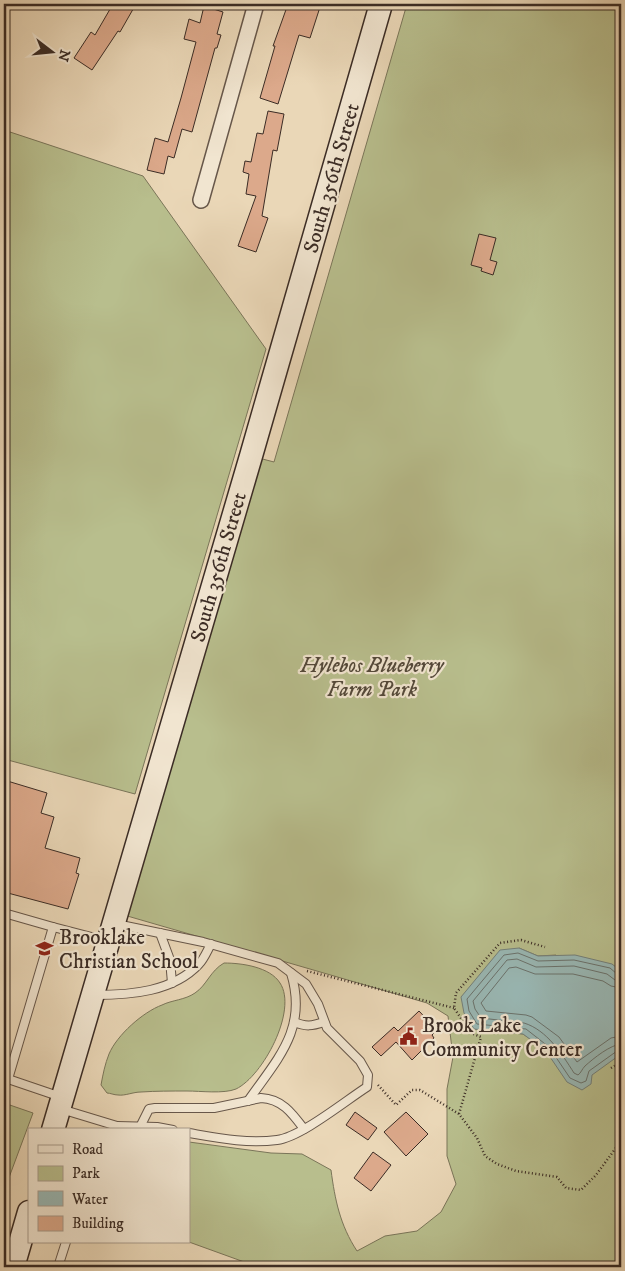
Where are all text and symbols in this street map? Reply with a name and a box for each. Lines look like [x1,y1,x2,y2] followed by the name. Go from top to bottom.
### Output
[28,28,78,78] north arrow
[53,47,74,64] text: N
[298,100,366,256] street label: South 356th Street
[185,489,253,645] street label: South 356th Street
[299,653,445,703] park label: Hylebos Blueberry Farm Park
[59,925,199,975] place label: Brooklake Christian School
[35,939,55,959] school or university icon: Brooklake Christian School
[422,1013,582,1063] place label: Brook Lake Community Center
[398,1027,418,1047] public building icon: Brook Lake Community Center
[28,1128,190,1244] legend
[72,1140,104,1159] text: Road
[72,1164,101,1183] text: Park
[71,1190,108,1209] text: Water
[72,1214,124,1233] text: Building

